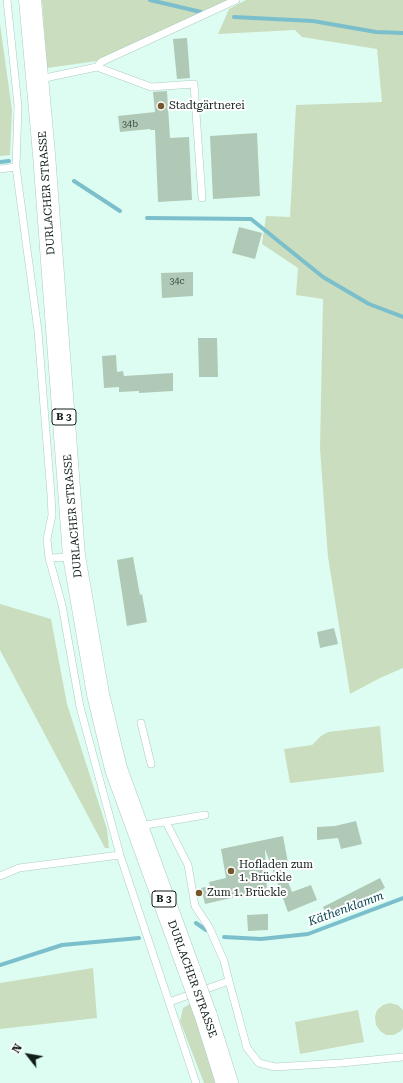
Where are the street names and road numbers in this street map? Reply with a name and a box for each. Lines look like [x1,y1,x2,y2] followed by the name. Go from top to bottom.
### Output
[36,131,58,255] street label: DURLACHER STRASSE
[52,409,76,425] road number: B 3
[61,454,85,578] street label: DURLACHER STRASSE
[152,891,176,907] road number: B 3
[165,918,219,1040] street label: DURLACHER STRASSE

